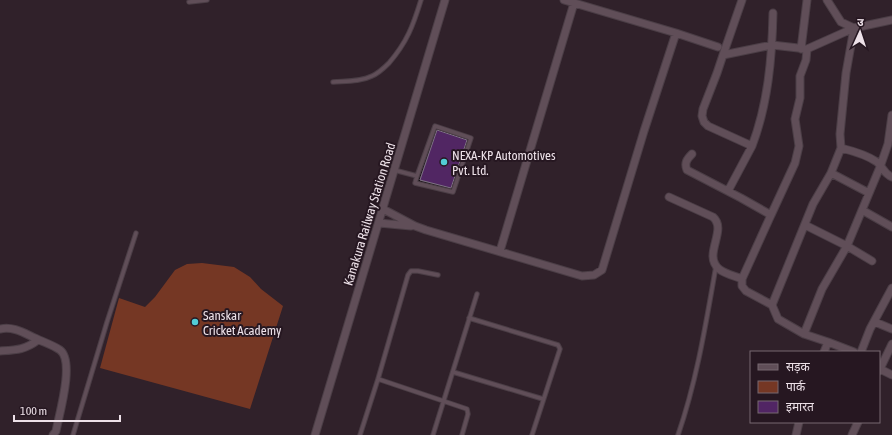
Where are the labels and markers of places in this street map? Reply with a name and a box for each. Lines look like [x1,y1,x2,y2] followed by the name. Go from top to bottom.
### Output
[452,148,556,178] place label: NEXA-KP Automotives Pvt. Ltd.
[439,157,449,167] marker: NEXA-KP Automotives Pvt. Ltd.
[203,308,282,338] place label: Sanskar Cricket Academy
[190,317,200,327] marker: Sanskar Cricket Academy

